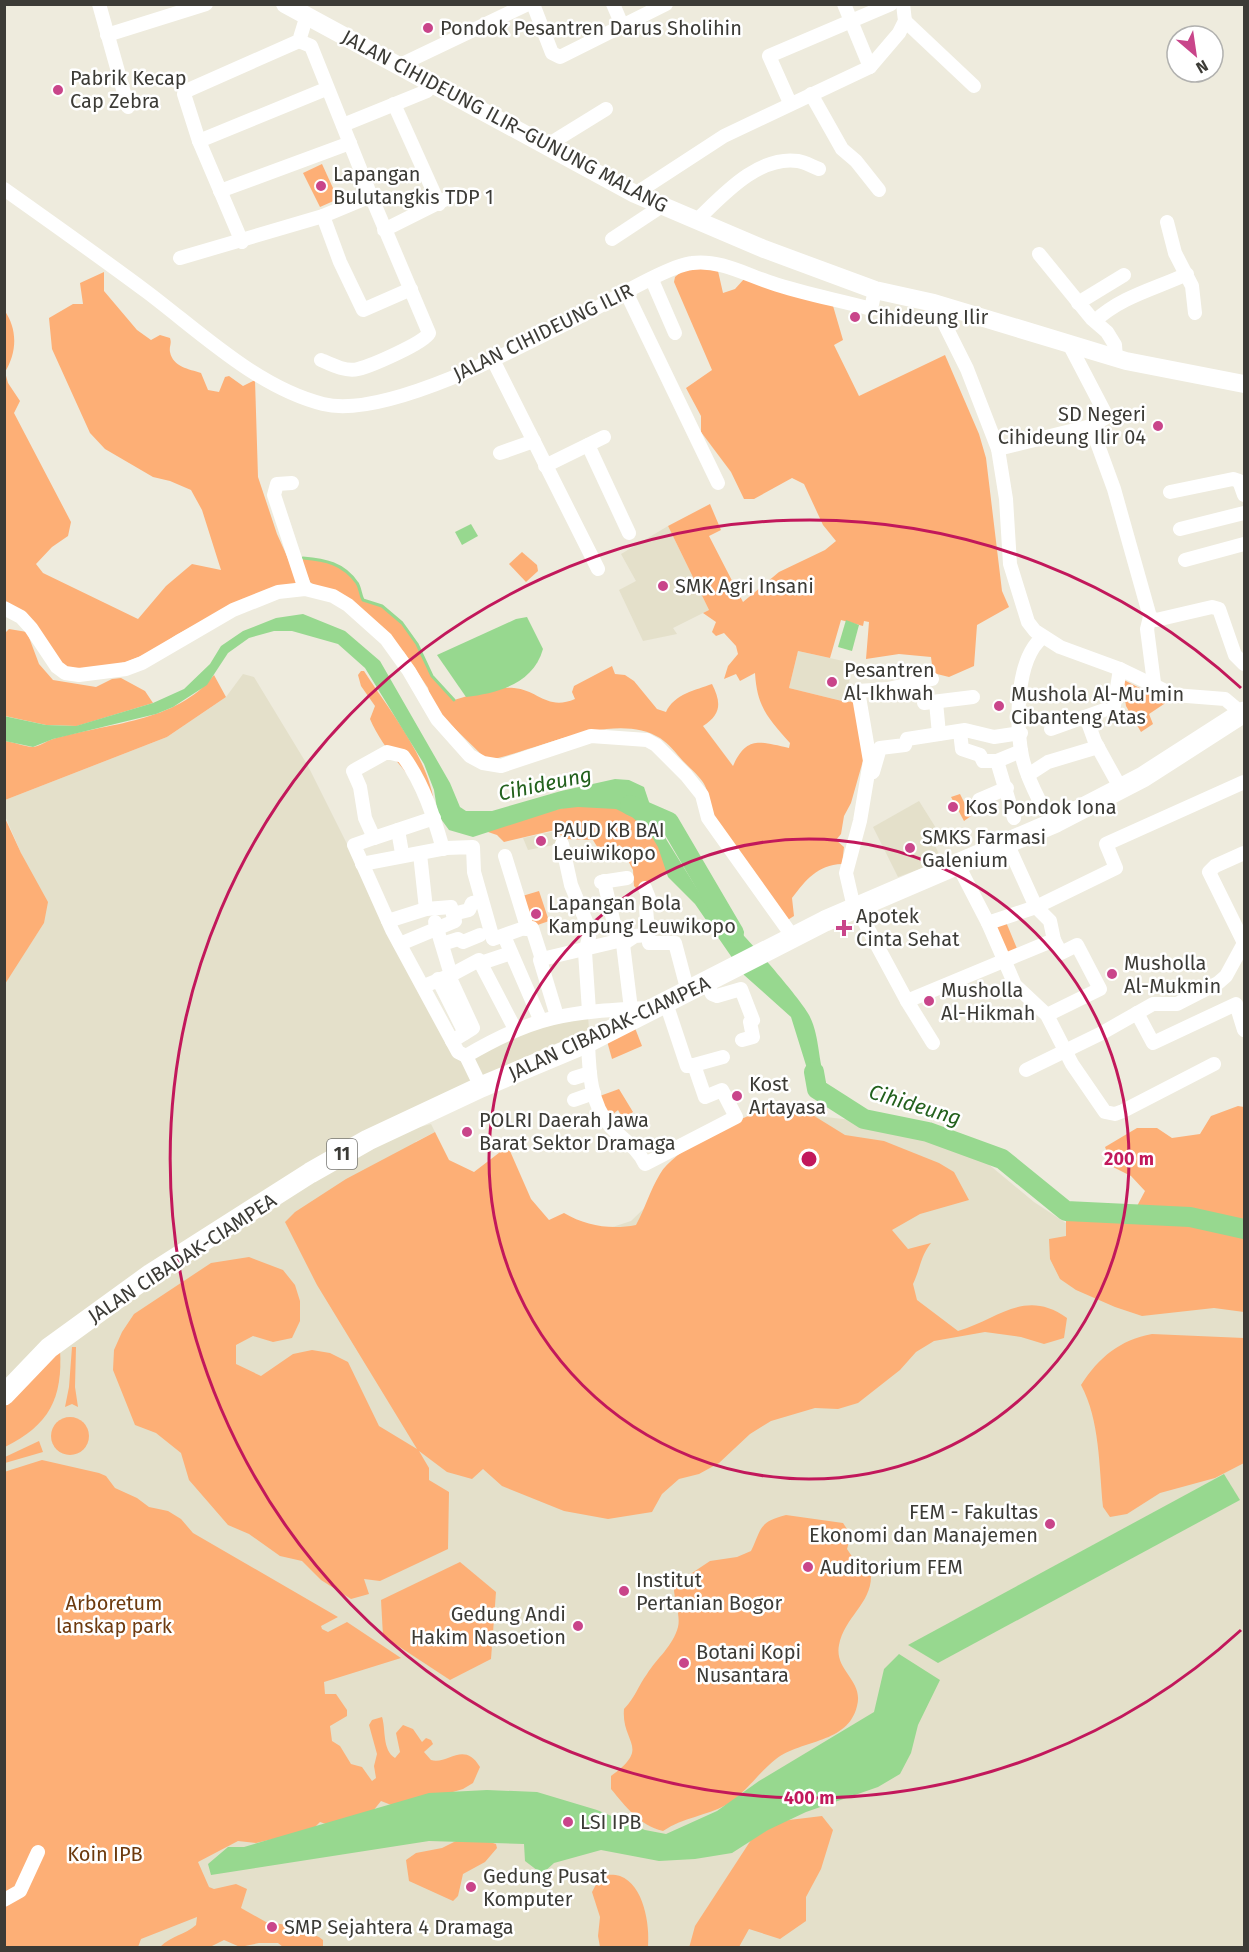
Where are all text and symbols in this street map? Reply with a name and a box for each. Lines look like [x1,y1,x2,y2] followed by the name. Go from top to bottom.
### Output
[440,16,742,40] place label: Pondok Pesantren Darus Sholihin
[421,21,435,35] marker: Pondok Pesantren Darus Sholihin
[1165,24,1225,84] north arrow
[338,25,672,217] street label: JALAN CIHIDEUNG ILIR–GUNUNG MALANG
[1193,56,1211,78] text: N
[70,66,187,113] place label: Pabrik Kecap Cap Zebra
[51,83,65,97] marker: Pabrik Kecap Cap Zebra
[333,162,494,209] place label: Lapangan Bulutangkis TDP 1
[314,179,328,193] marker: Lapangan Bulutangkis TDP 1
[449,278,637,386] street label: JALAN CIHIDEUNG ILIR
[867,305,989,329] place label: Cihideung Ilir
[848,310,862,324] marker: Cihideung Ilir
[998,402,1146,449] place label: SD Negeri Cihideung Ilir 04
[1151,419,1165,433] marker: SD Negeri Cihideung Ilir 04
[675,574,814,598] place label: SMK Agri Insani
[656,579,670,593] marker: SMK Agri Insani
[844,658,935,705] place label: Pesantren Al-Ikhwah
[825,675,839,689] marker: Pesantren Al-Ikhwah
[1011,682,1184,729] place label: Mushola Al-Mu'min Cibanteng Atas
[992,699,1006,713] marker: Mushola Al-Mu'min Cibanteng Atas
[496,761,594,807] water label: Cihideung
[965,795,1117,819] place label: Kos Pondok Iona
[946,800,960,814] marker: Kos Pondok Iona
[553,818,665,865] place label: PAUD KB BAI Leuiwikopo
[922,825,1046,872] place label: SMKS Farmasi Galenium
[534,834,548,848] marker: PAUD KB BAI Leuiwikopo
[903,841,917,855] marker: SMKS Farmasi Galenium
[548,891,736,938] place label: Lapangan Bola Kampung Leuwikopo
[856,904,960,951] place label: Apotek Cinta Sehat
[529,907,543,921] marker: Lapangan Bola Kampung Leuwikopo
[837,921,851,935] marker: Apotek Cinta Sehat
[1124,951,1221,998] place label: Musholla Al-Mukmin
[1105,967,1119,981] marker: Musholla Al-Mukmin
[504,970,714,1085] street label: JALAN CIBADAK-CIAMPEA
[941,978,1035,1025] place label: Musholla Al-Hikmah
[922,994,936,1008] marker: Musholla Al-Hikmah
[749,1072,826,1119] place label: Kost Artayasa
[866,1079,964,1131] water label: Cihideung
[730,1089,744,1103] marker: Kost Artayasa
[479,1108,676,1155] place label: POLRI Daerah Jawa Barat Sektor Dramaga
[460,1125,474,1139] marker: POLRI Daerah Jawa Barat Sektor Dramaga
[327,1139,357,1169] road number: 11
[1104,1148,1154,1170] text: 200 m
[799,1149,819,1169] centre of rings
[83,1188,281,1328] street label: JALAN CIBADAK-CIAMPEA
[809,1500,1038,1547] place label: FEM - Fakultas Ekonomi dan Manajemen
[1043,1517,1057,1531] marker: FEM - Fakultas Ekonomi dan Manajemen
[820,1555,963,1579] place label: Auditorium FEM
[801,1560,815,1574] marker: Auditorium FEM
[636,1568,782,1615] place label: Institut Pertanian Bogor
[617,1584,631,1598] marker: Institut Pertanian Bogor
[56,1591,173,1638] park label: Arboretum lanskap park
[411,1602,566,1649] place label: Gedung Andi Hakim Nasoetion
[571,1619,585,1633] marker: Gedung Andi Hakim Nasoetion
[696,1640,801,1687] place label: Botani Kopi Nusantara
[677,1656,691,1670] marker: Botani Kopi Nusantara
[784,1787,834,1809] text: 400 m
[580,1810,641,1834] place label: LSI IPB
[561,1815,575,1829] marker: LSI IPB
[67,1842,143,1866] park label: Koin IPB
[483,1864,608,1911] place label: Gedung Pusat Komputer
[464,1880,478,1894] marker: Gedung Pusat Komputer
[284,1915,514,1939] place label: SMP Sejahtera 4 Dramaga
[265,1920,279,1934] marker: SMP Sejahtera 4 Dramaga

